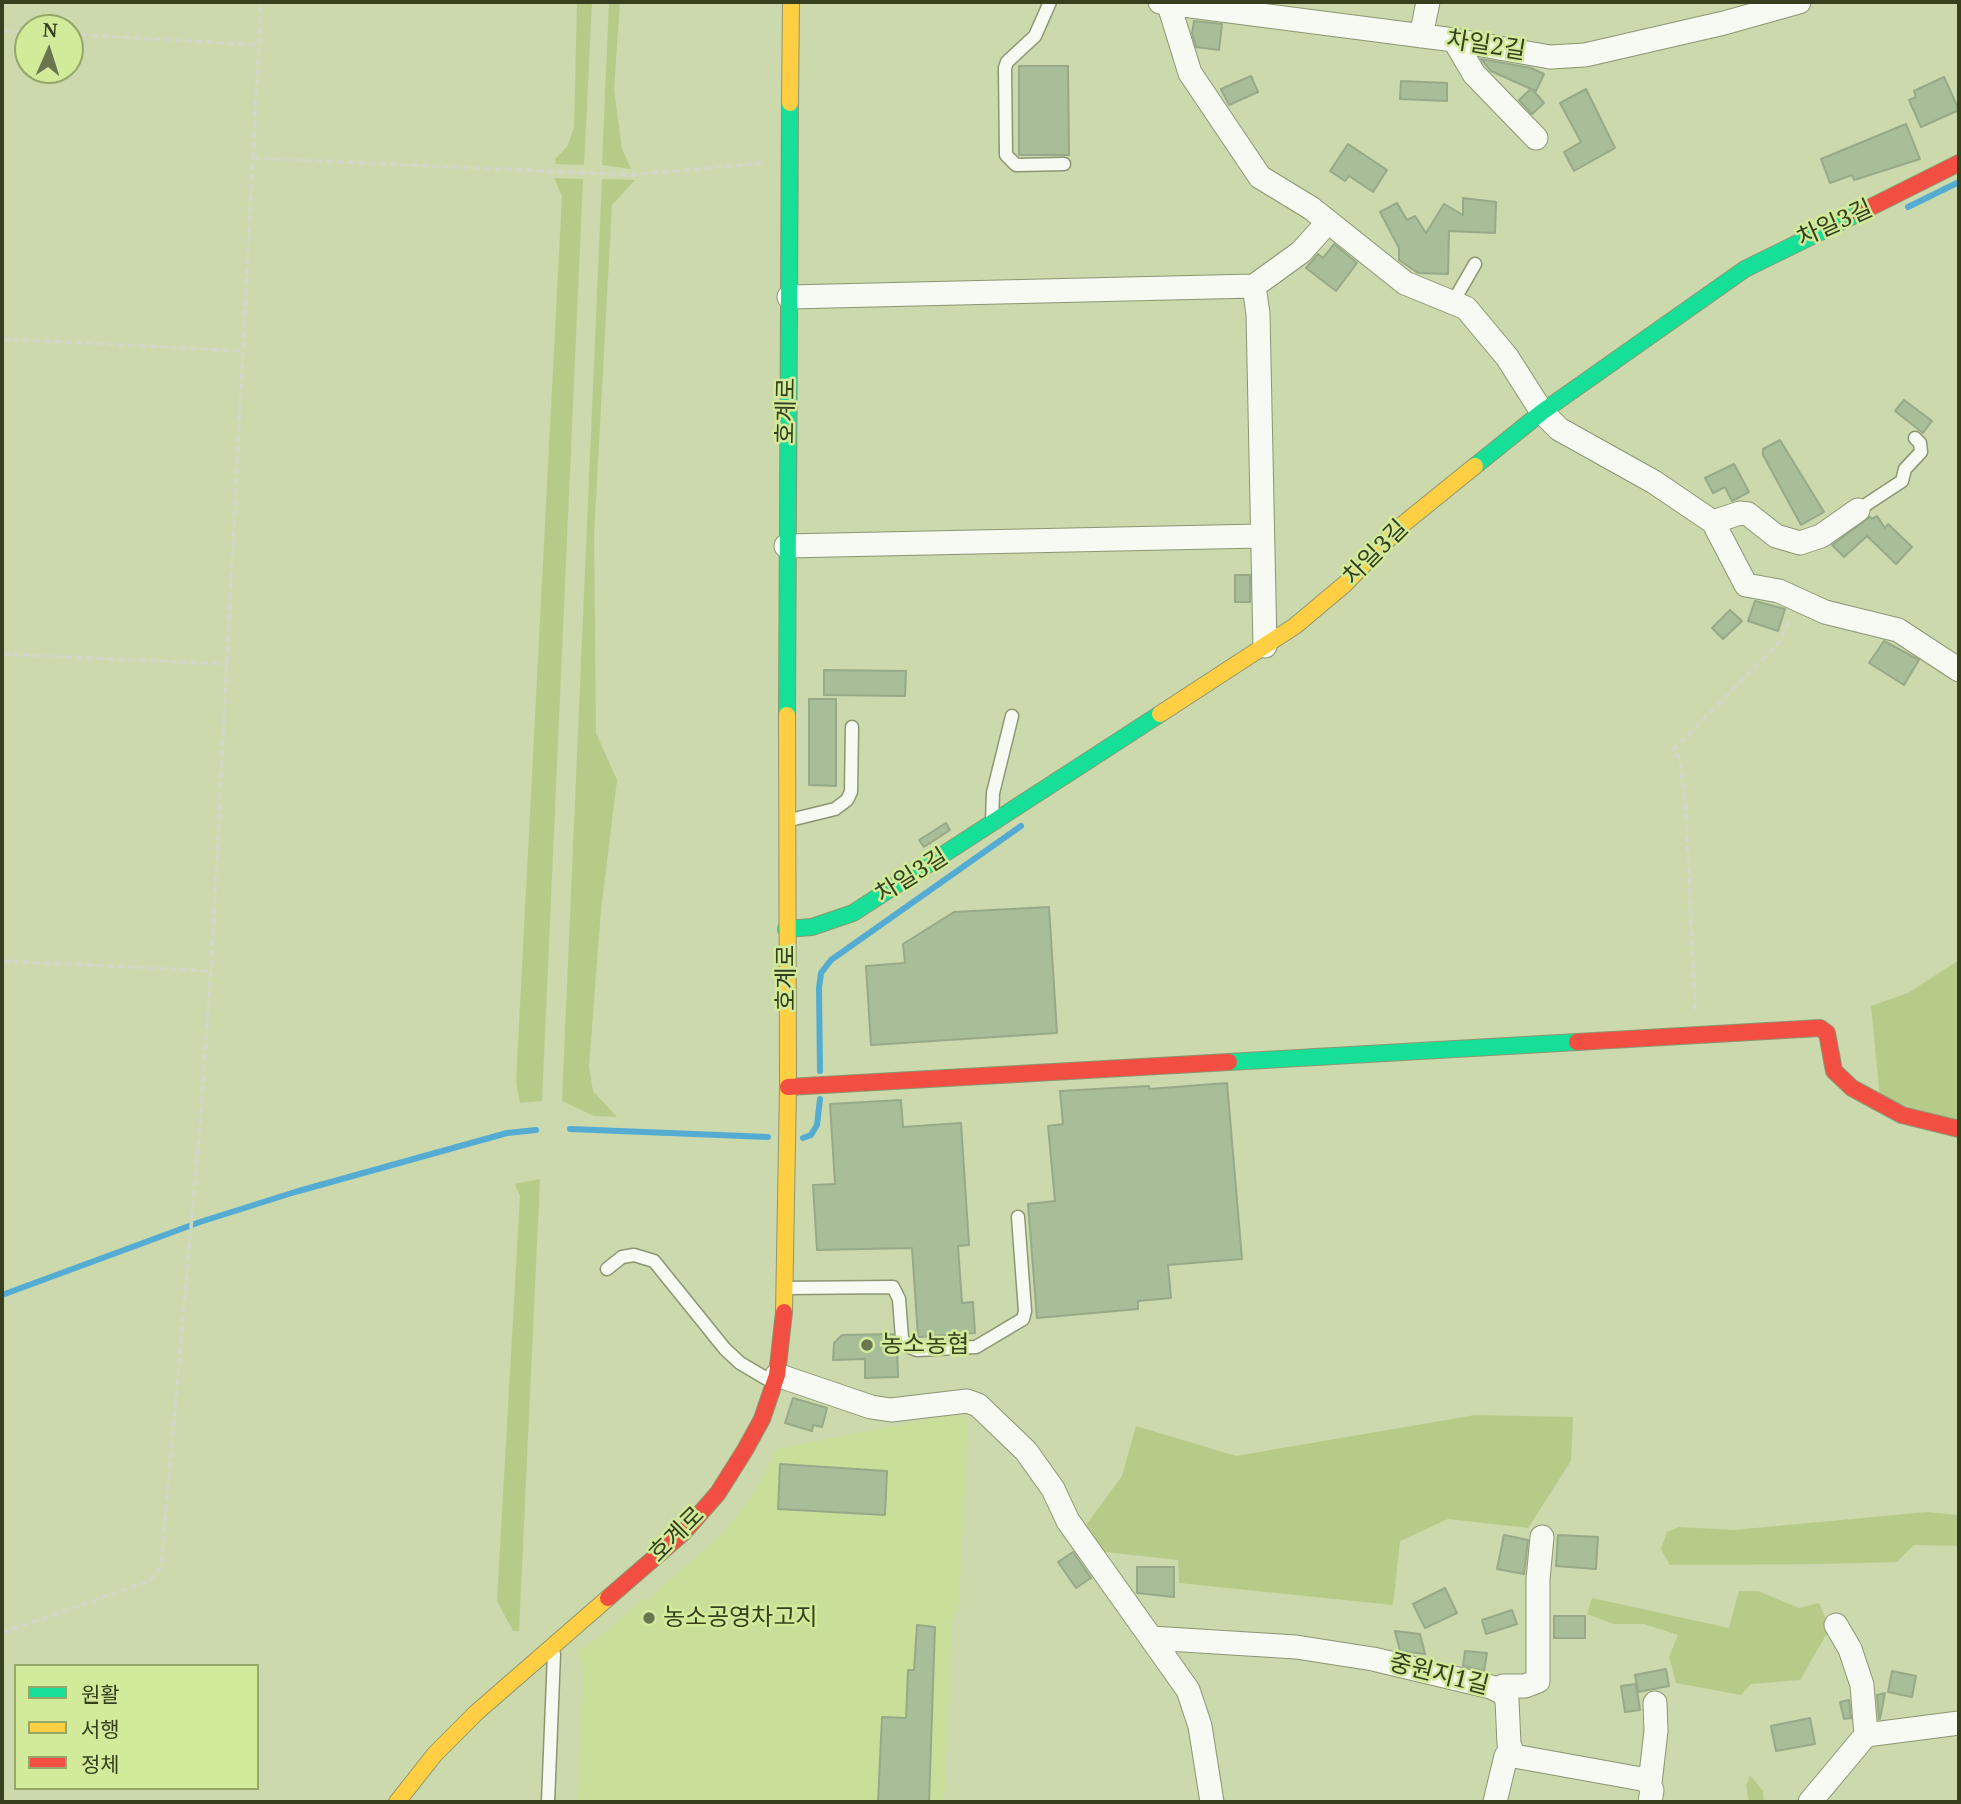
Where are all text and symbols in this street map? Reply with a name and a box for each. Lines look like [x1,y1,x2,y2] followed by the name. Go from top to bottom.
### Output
[14,14,84,84] north arrow
[42,17,58,43] text: N
[1444,26,1528,66] street label: 차일2길
[1793,195,1877,253] street label: 차일3길
[772,378,802,444] street label: 호계로
[1338,515,1414,591] street label: 차일3길
[871,843,953,909] street label: 차일3길
[773,945,801,1011] street label: 호계로
[881,1331,969,1359] place label: 농소농협
[859,1337,875,1353] marker: 농소농협
[643,1501,711,1569] street label: 호계로
[663,1604,818,1632] place label: 농소공영차고지
[641,1610,657,1626] marker: 농소공영차고지
[1386,1649,1492,1701] street label: 중원지1길
[14,1664,259,1790] legend
[81,1680,120,1708] text: 원활
[81,1715,120,1743] text: 서행
[81,1750,120,1778] text: 정체

